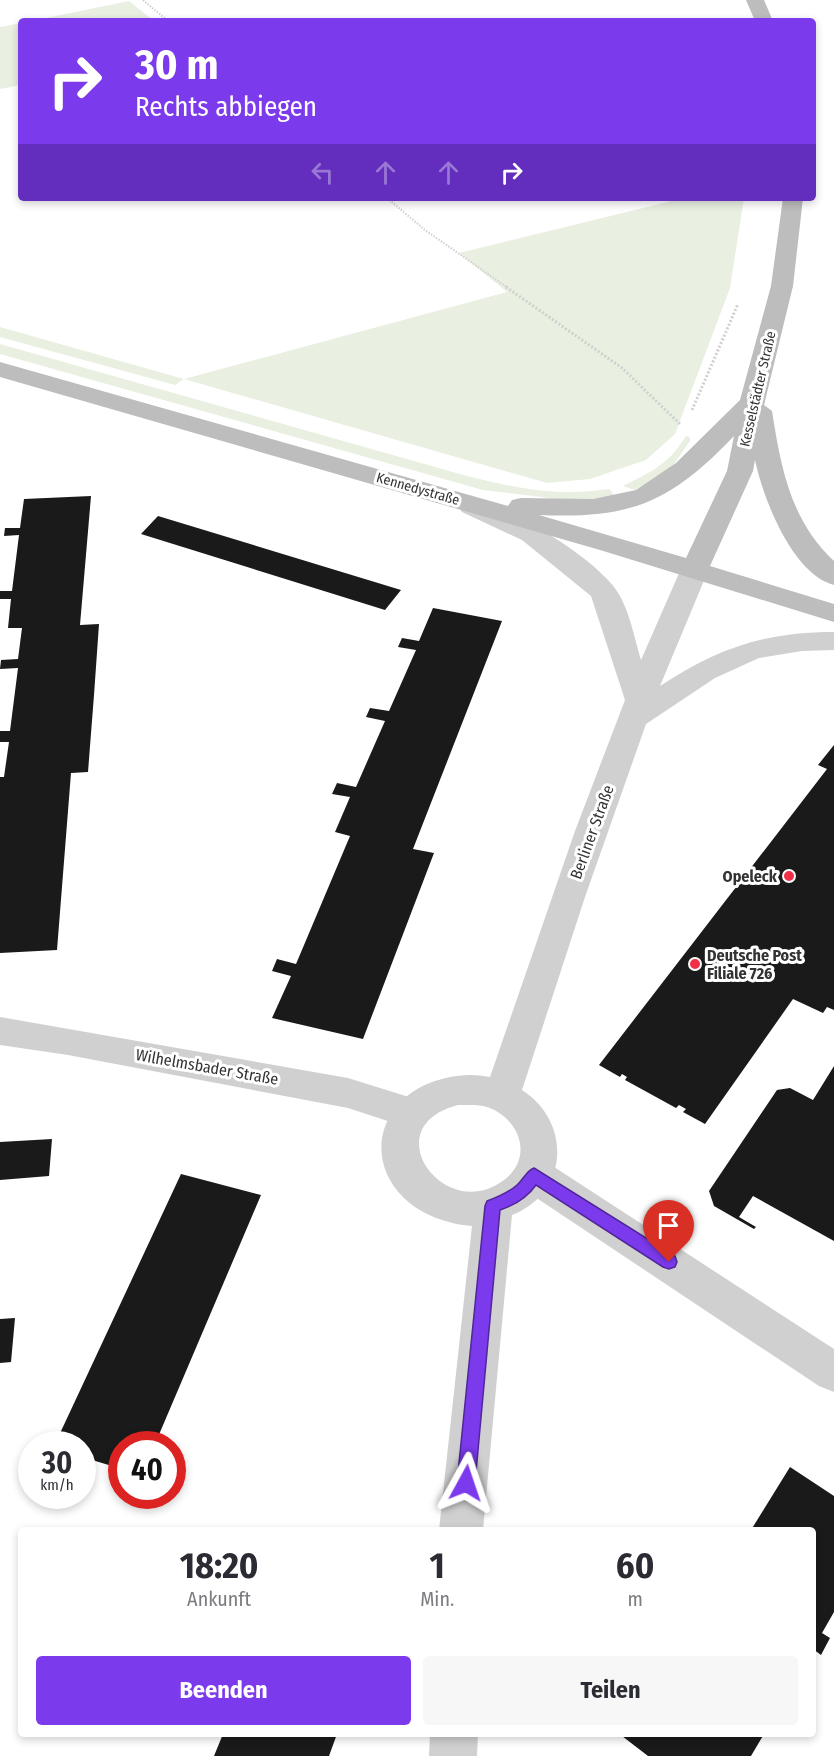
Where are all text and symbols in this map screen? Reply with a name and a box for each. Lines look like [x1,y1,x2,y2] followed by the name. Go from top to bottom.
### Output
[135,40,219,90] text: 30 m
[36,42,114,120] icon: right
[135,91,317,123] text: Rechts abbiegen
[306,156,339,189] icon: left
[369,156,402,189] icon: ahead
[432,156,465,189] icon: ahead
[495,156,528,189] icon: right
[736,329,780,448] street label: Kesselstädter Straße
[374,469,462,509] street label: Kennedystraße
[566,782,618,882] street label: Berliner Straße
[723,867,778,886] place label: Opeleck
[782,869,796,883] marker: Opeleck
[707,946,802,983] place label: Deutsche Post Filiale 726
[688,957,702,971] marker: Deutsche Post Filiale 726
[134,1045,280,1089] street label: Wilhelmsbader Straße
[643,1200,694,1262] pin
[652,1209,685,1242] icon: arrive
[108,1431,186,1509] speed limit sign: 40
[42,1445,72,1481] text: 30
[434,1451,498,1515] position arrow
[40,1476,74,1494] text: km/h
[180,1544,258,1588] text: 18:20
[430,1544,445,1588] text: 1
[616,1544,654,1588] text: 60
[187,1587,251,1611] text: Ankunft
[420,1587,454,1611] text: Min.
[627,1587,643,1611] text: m
[36,1656,411,1725] button: Beenden
[423,1656,798,1725] button: Teilen

